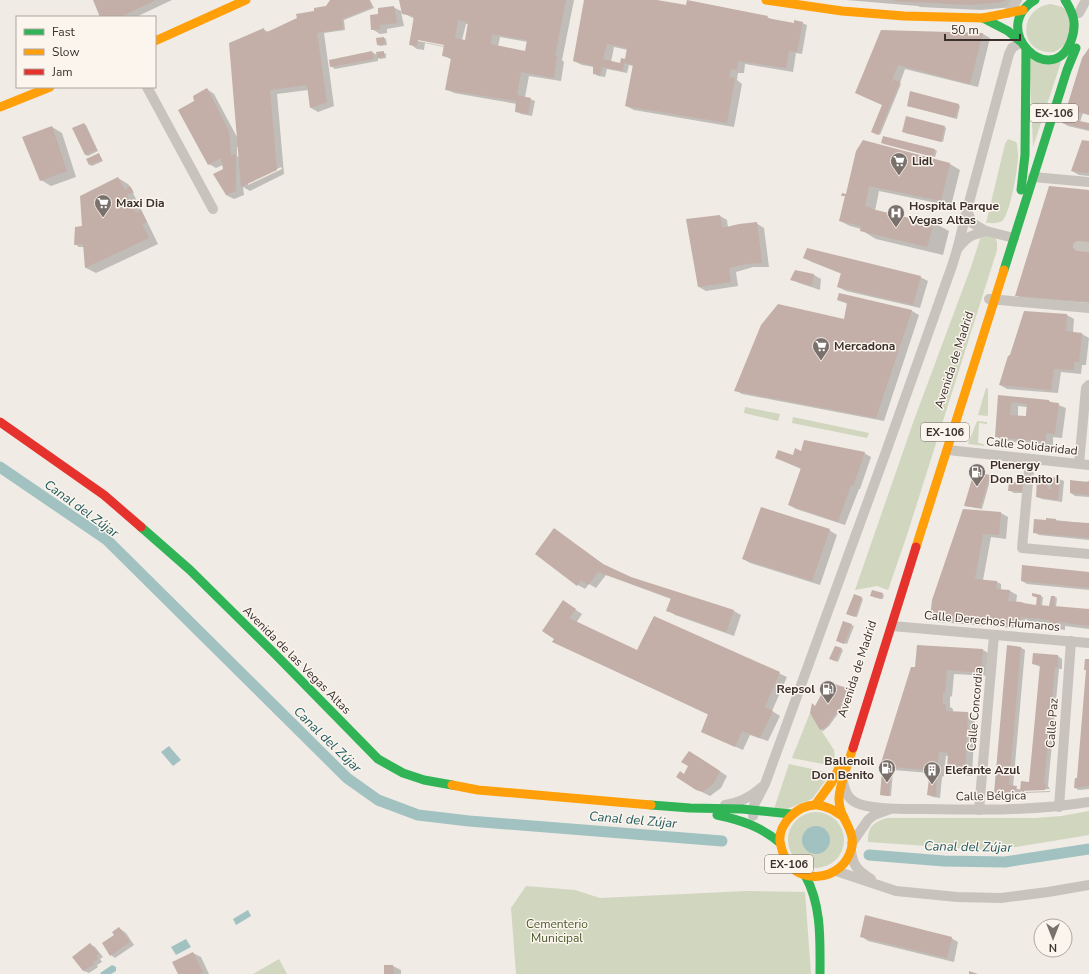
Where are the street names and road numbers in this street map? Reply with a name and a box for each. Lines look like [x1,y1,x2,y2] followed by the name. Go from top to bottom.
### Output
[1030,104,1078,122] road number: EX-106
[931,309,977,411] street label: Avenida de Madrid
[921,423,969,441] road number: EX-106
[985,433,1079,459] street label: Calle Solidaridad
[239,602,355,718] street label: Avenida de las Vegas Altas
[923,607,1061,635] street label: Calle Derechos Humanos
[834,618,880,720] street label: Avenida de Madrid
[963,666,987,752] street label: Calle Concordia
[1042,697,1062,748] street label: Calle Paz
[956,787,1026,805] street label: Calle Bélgica
[765,855,813,873] road number: EX-106

